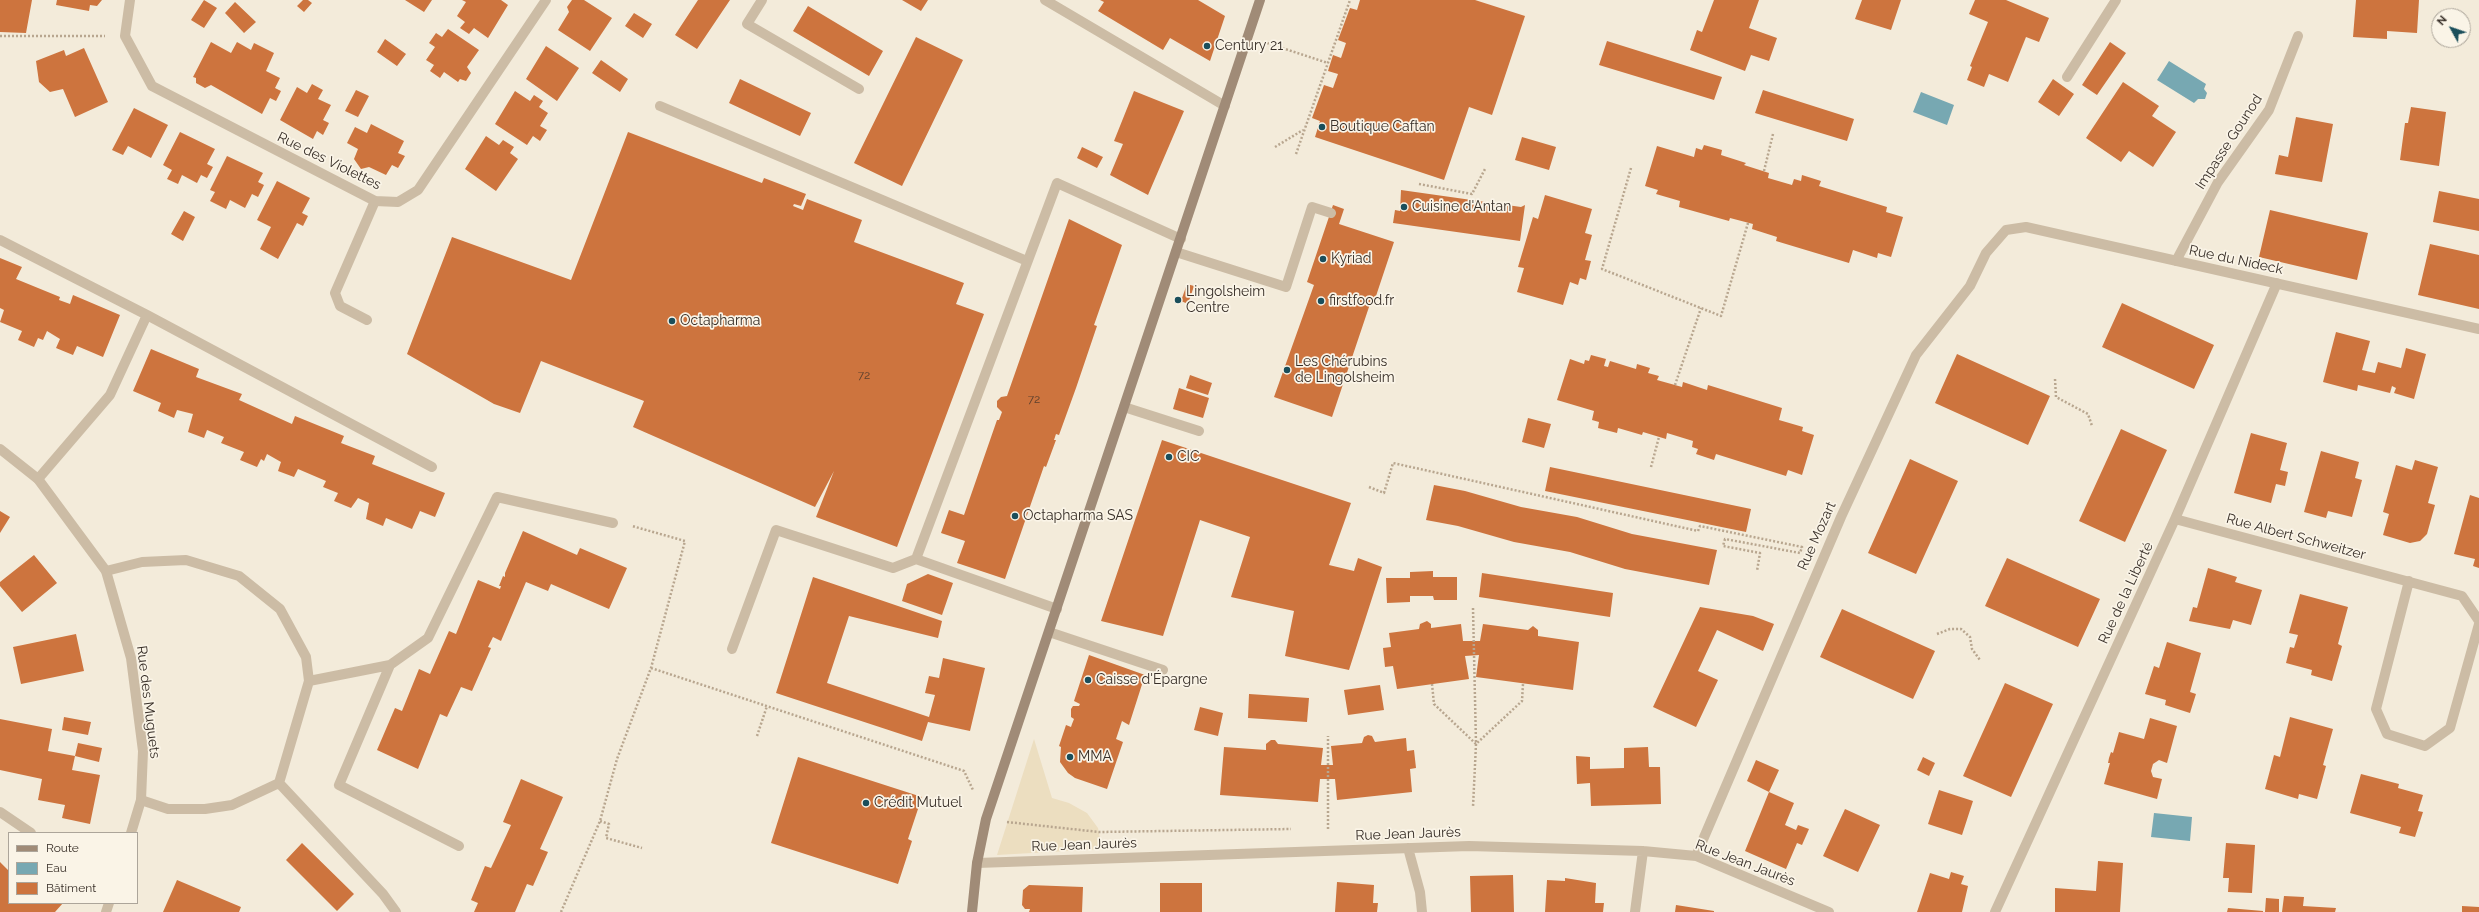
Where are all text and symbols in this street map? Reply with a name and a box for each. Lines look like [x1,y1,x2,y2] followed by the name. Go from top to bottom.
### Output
[2431,8,2471,48] north arrow
[2435,13,2450,28] text: N
[1215,38,1283,54] place label: Century 21
[1202,41,1212,51] marker: Century 21
[2192,91,2266,193] street label: Impasse Gounod
[1330,119,1435,135] place label: Boutique Caftan
[1317,122,1327,132] marker: Boutique Caftan
[274,129,384,193] street label: Rue des Violettes
[1412,199,1511,215] place label: Cuisine d'Antan
[1399,202,1409,212] marker: Cuisine d'Antan
[2187,242,2285,278] street label: Rue du Nideck
[1331,251,1371,267] place label: Kyriad
[1318,254,1328,264] marker: Kyriad
[1186,284,1265,316] place label: Lingolsheim Centre
[1329,293,1394,309] place label: firstfood.fr
[1173,295,1183,305] marker: Lingolsheim Centre
[1316,296,1326,306] marker: firstfood.fr
[680,313,760,329] place label: Octapharma
[667,316,677,326] marker: Octapharma
[1295,354,1395,386] place label: Les Chérubins de Lingolsheim
[1282,365,1292,375] marker: Les Chérubins de Lingolsheim
[858,368,870,382] house number: 72
[1028,392,1040,406] house number: 72
[1177,449,1200,465] place label: CIC
[1164,452,1174,462] marker: CIC
[1794,499,1840,573] street label: Rue Mozart
[1023,508,1133,524] place label: Octapharma SAS
[2224,510,2368,564] street label: Rue Albert Schweitzer
[1010,511,1020,521] marker: Octapharma SAS
[2095,539,2157,647] street label: Rue de la Liberté
[133,645,163,759] street label: Rue des Muguets
[1096,672,1208,688] place label: Caisse d'Épargne
[1083,675,1093,685] marker: Caisse d'Épargne
[1078,749,1112,765] place label: MMA
[1065,752,1075,762] marker: MMA
[874,795,962,811] place label: Crédit Mutuel
[861,798,871,808] marker: Crédit Mutuel
[1355,824,1461,844] street label: Rue Jean Jaurès
[8,832,138,904] legend
[1031,835,1137,855] street label: Rue Jean Jaurès
[1693,836,1797,890] street label: Rue Jean Jaurès
[46,841,79,855] text: Route
[46,861,67,875] text: Eau
[46,881,96,895] text: Bâtiment

